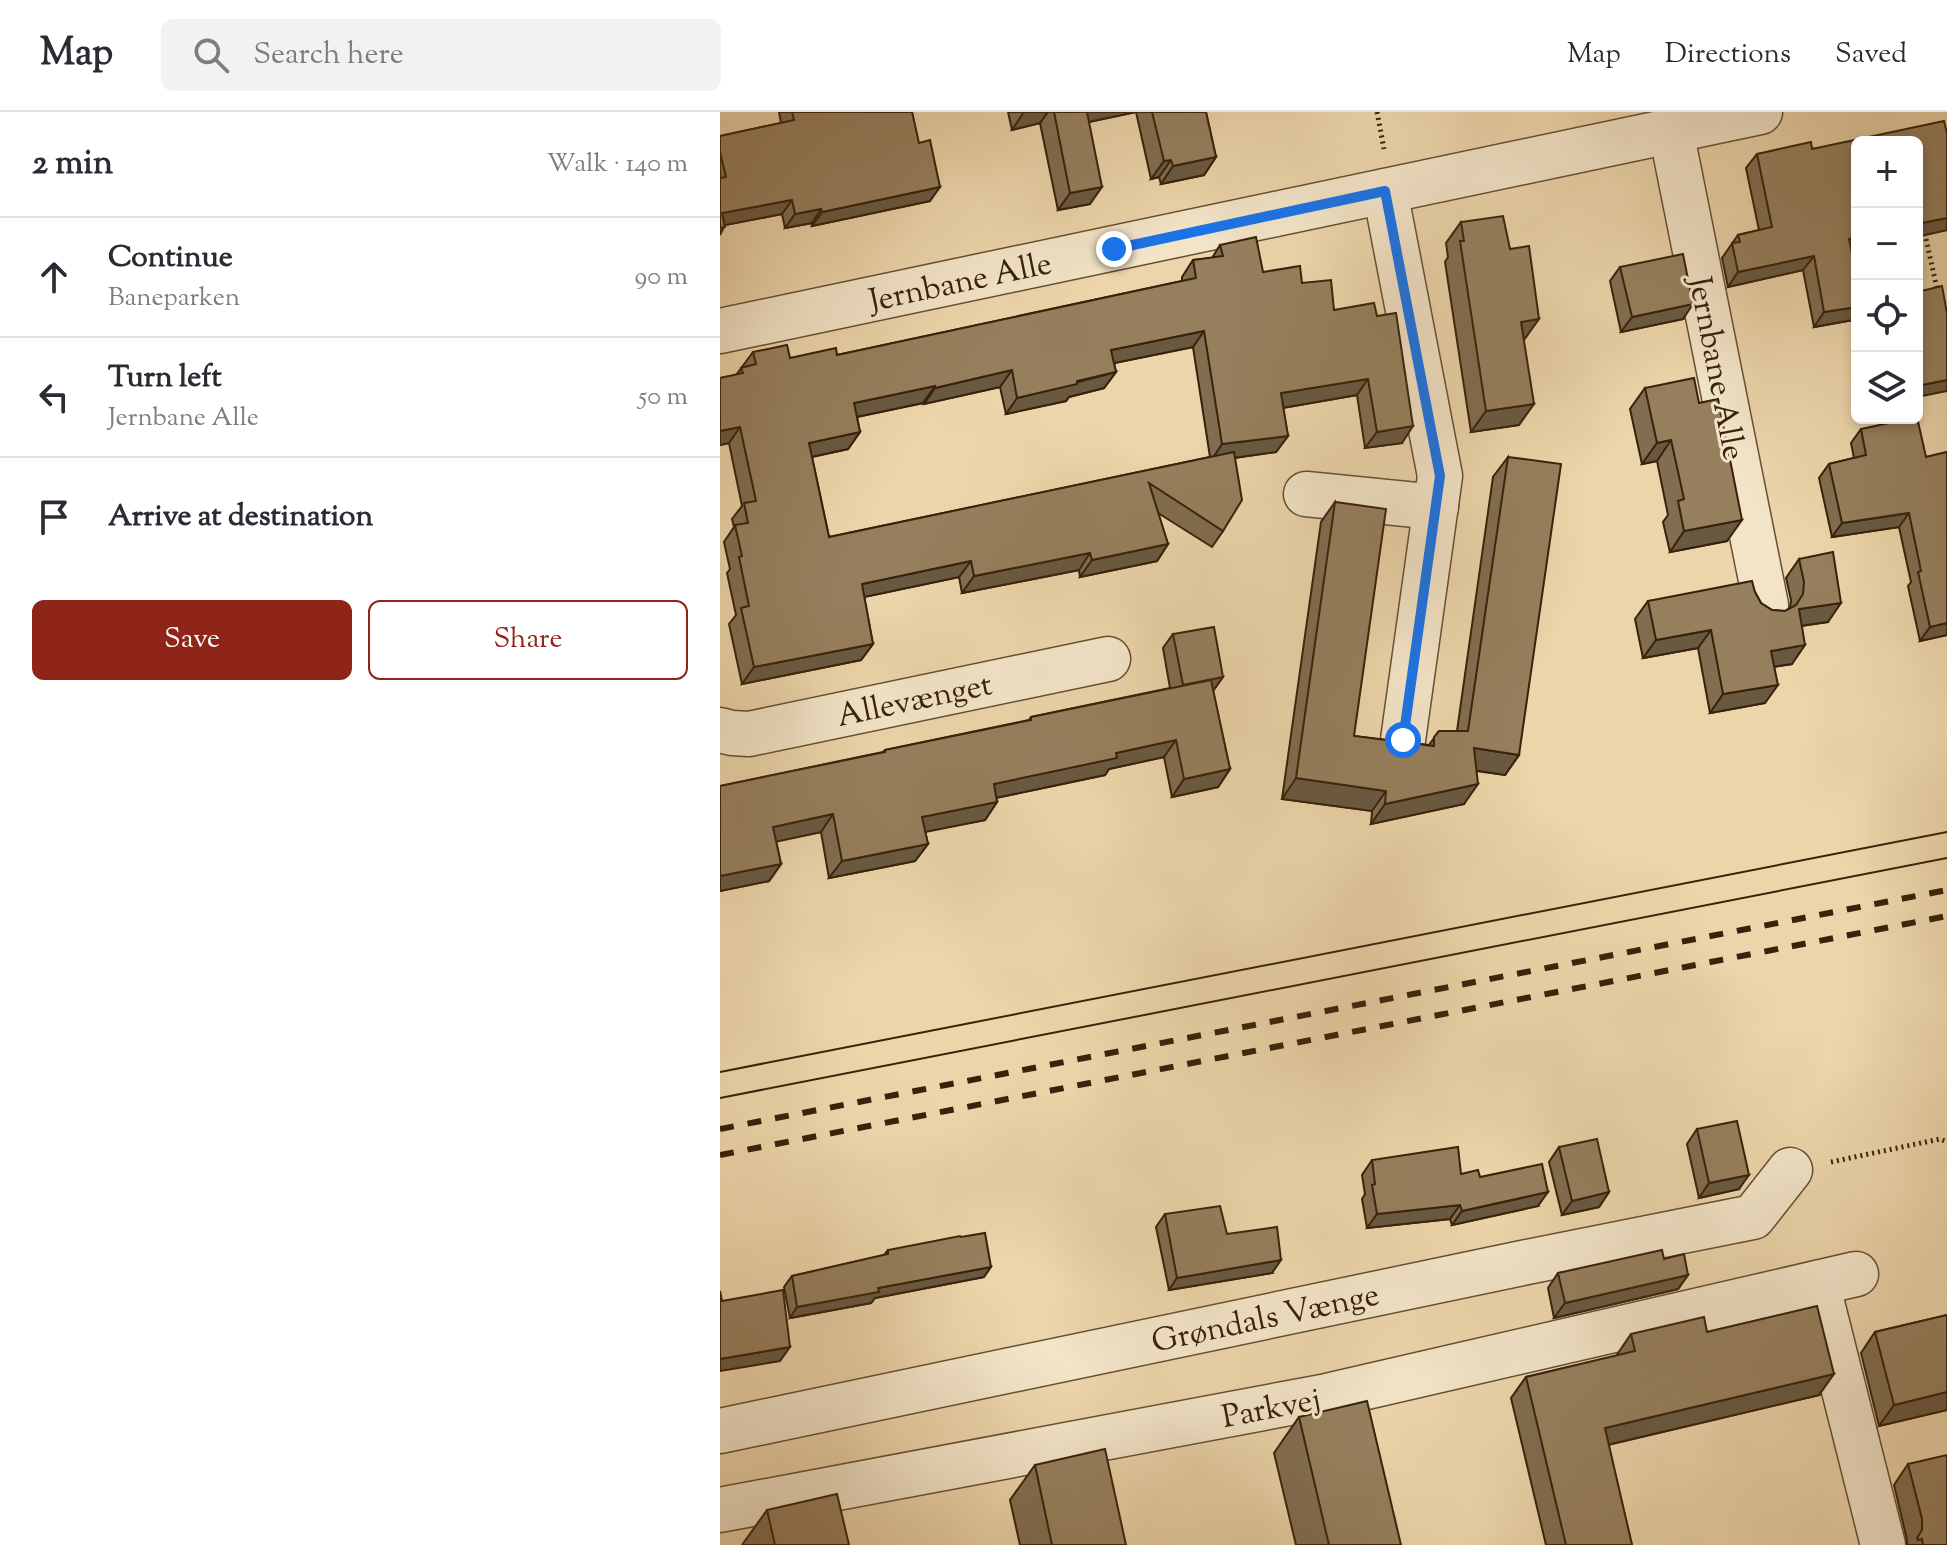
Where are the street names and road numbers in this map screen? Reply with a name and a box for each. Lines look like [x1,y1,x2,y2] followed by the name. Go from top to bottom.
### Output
[863,242,1056,326] street label: Jernbane Alle
[1674,271,1755,464] street label: Jernbane Alle
[833,663,997,741] street label: Allevænget
[1148,1273,1384,1366] street label: Grøndals Vænge
[1218,1378,1325,1442] street label: Parkvej

